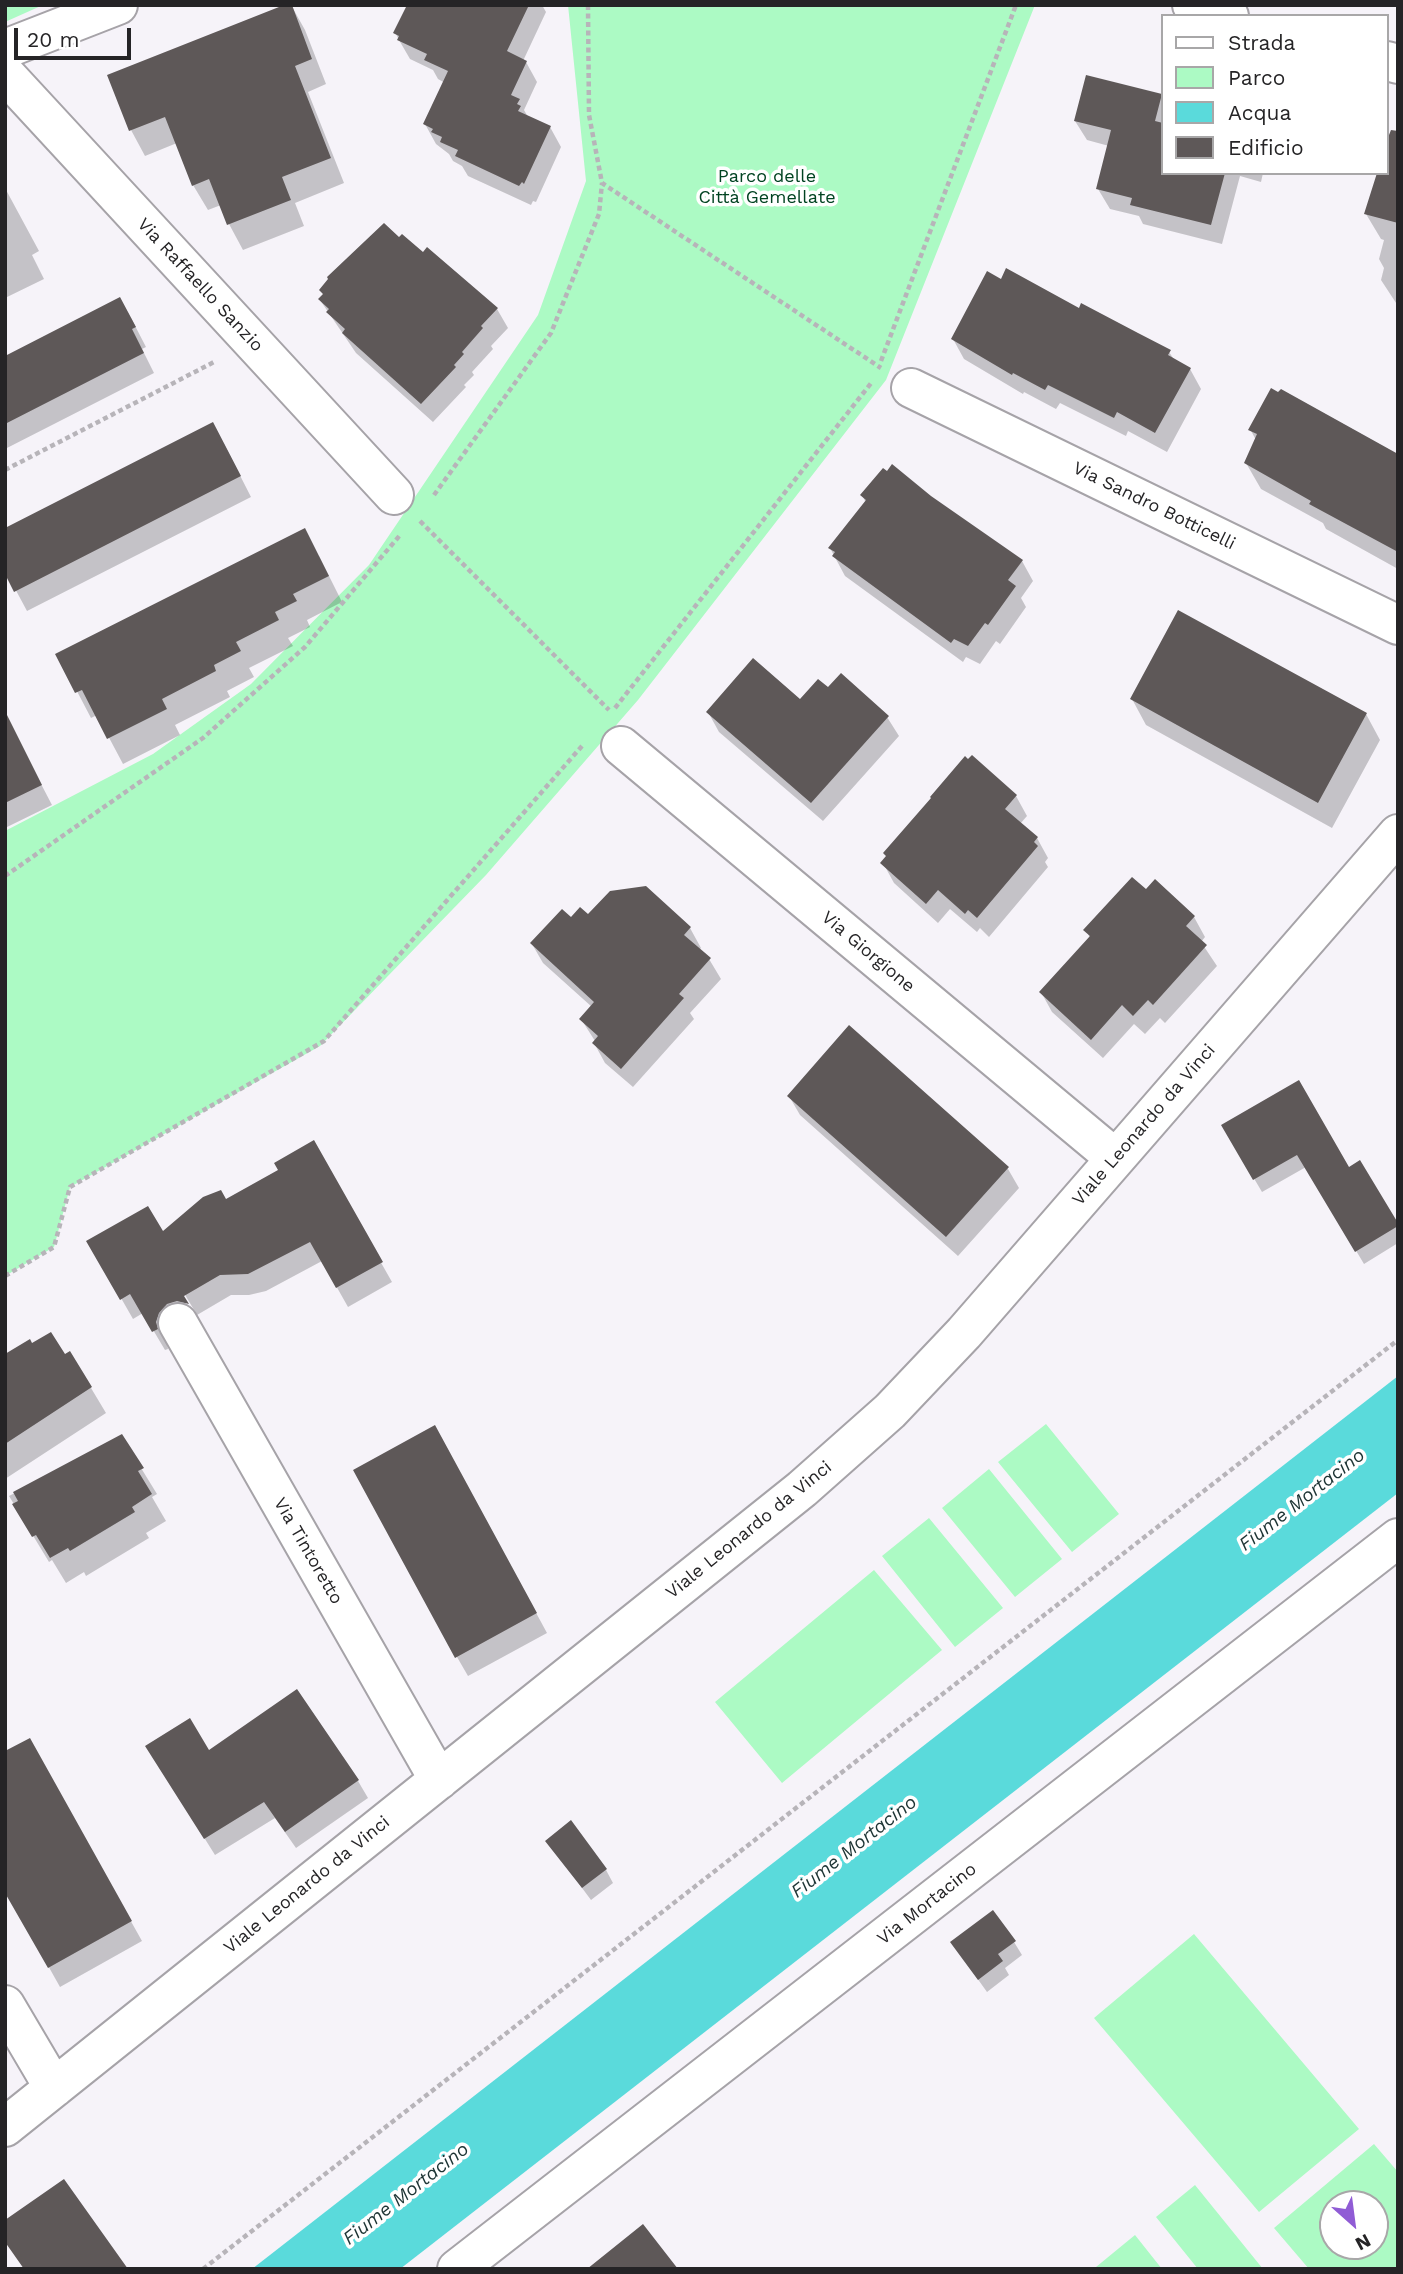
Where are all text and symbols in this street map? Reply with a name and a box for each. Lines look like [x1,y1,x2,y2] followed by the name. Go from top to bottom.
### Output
[18,14,135,58] scale bar
[1162,14,1389,175] legend
[27,27,79,52] text: 20 m
[1228,30,1295,55] text: Strada
[1228,65,1285,90] text: Parco
[1228,100,1291,125] text: Acqua
[1228,135,1304,160] text: Edificio
[698,166,836,208] park label: Parco delle Città Gemellate
[132,214,268,356] street label: Via Raffaello Sanzio
[1069,457,1239,555] street label: Via Sandro Botticelli
[817,907,919,997] street label: Via Giorgione
[1068,1040,1220,1210] street label: Viale Leonardo da Vinci
[1235,1444,1369,1556] water label: Fiume Mortacino
[662,1456,836,1604] street label: Viale Leonardo da Vinci
[269,1494,347,1608] street label: Via Tintoretto
[787,1791,921,1903] water label: Fiume Mortacino
[220,1811,394,1959] street label: Viale Leonardo da Vinci
[873,1859,981,1949] street label: Via Mortacino
[339,2138,473,2250] water label: Fiume Mortacino
[1319,2190,1389,2260] north arrow
[1352,2229,1375,2256] text: N

